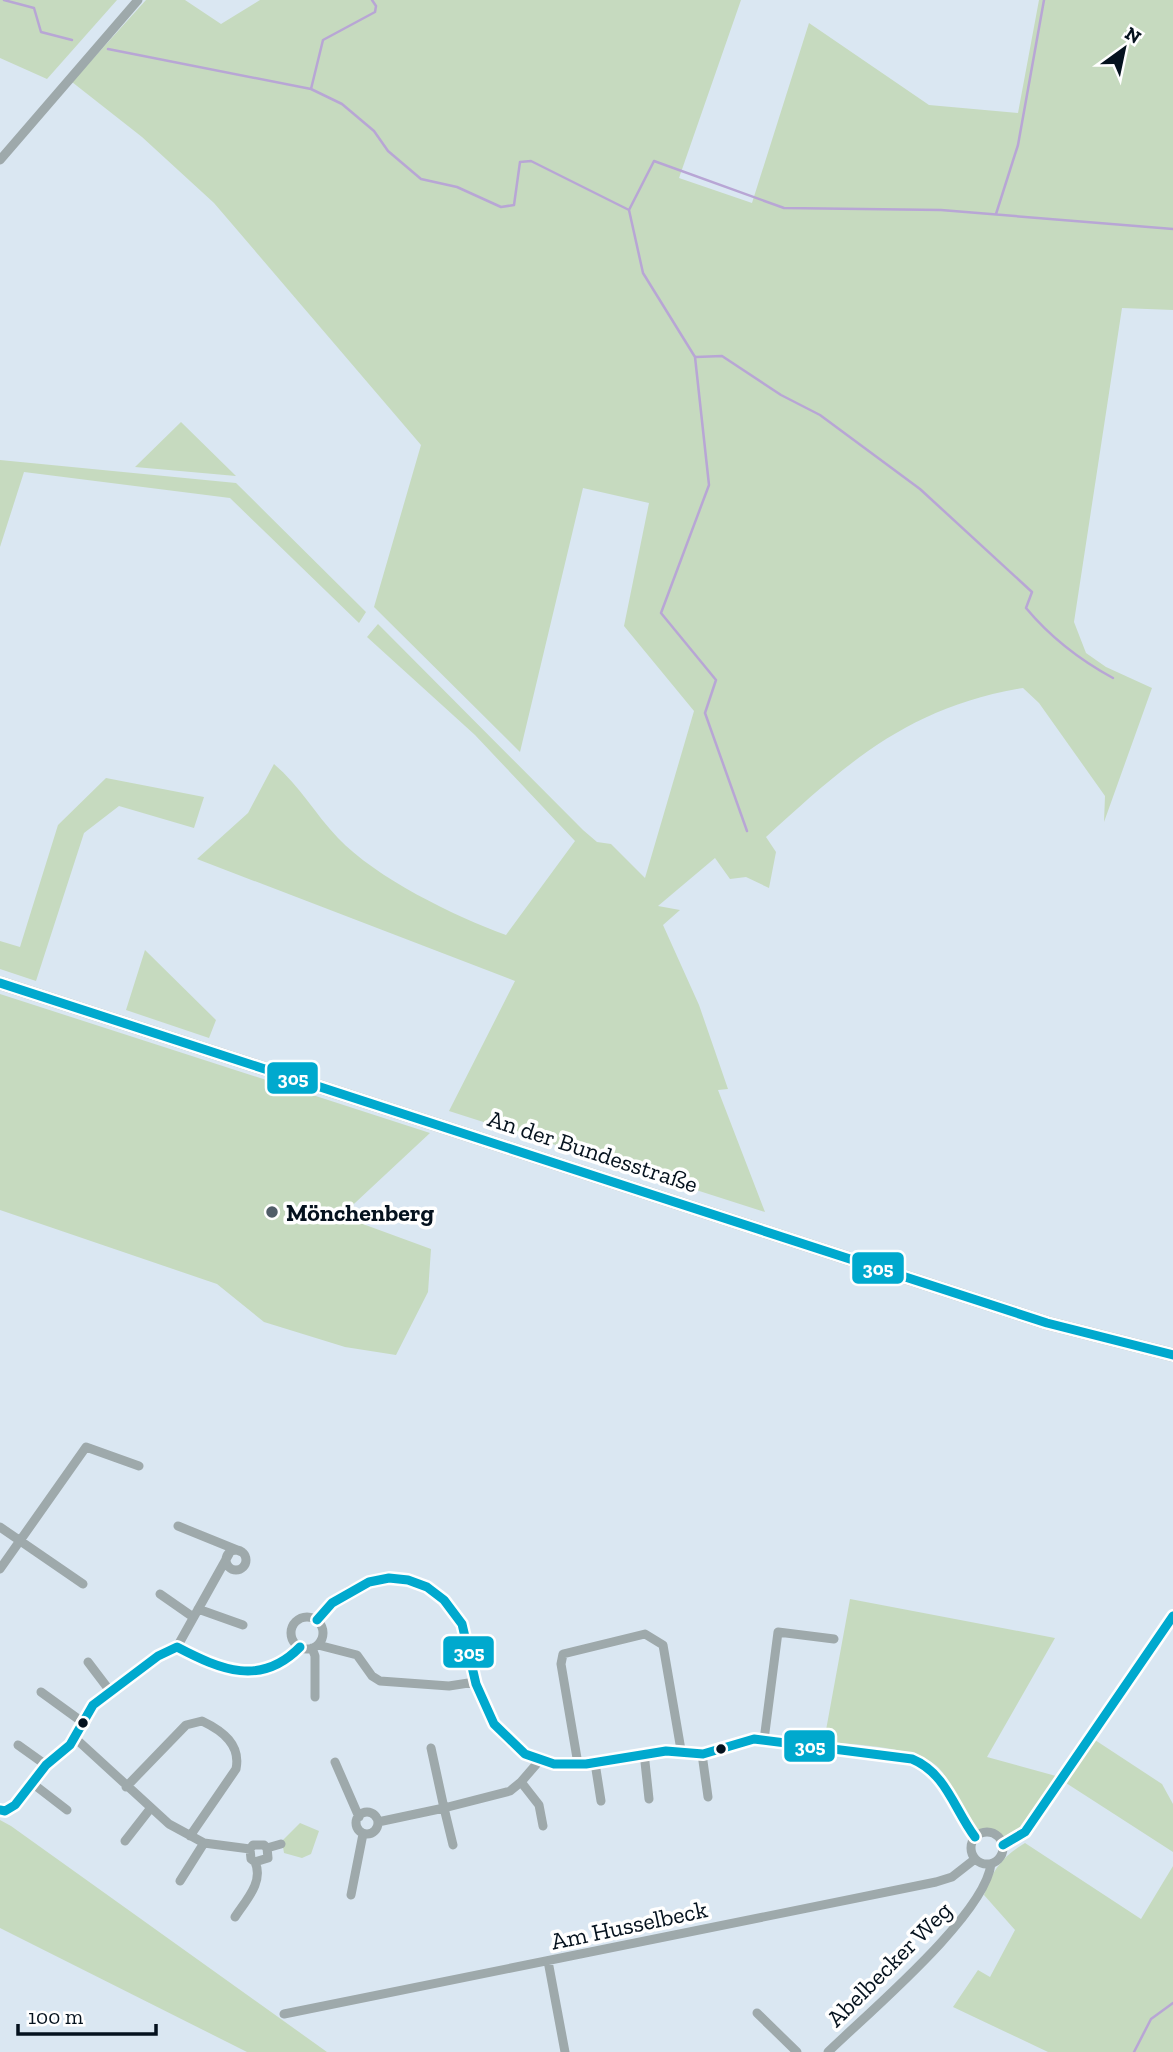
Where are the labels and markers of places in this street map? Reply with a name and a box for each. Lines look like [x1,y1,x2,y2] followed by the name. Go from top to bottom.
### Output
[286,1198,434,1227] place label: Mönchenberg
[264,1204,280,1220] marker: Mönchenberg
[76,1716,90,1730] unlabelled marker
[714,1742,728,1756] unlabelled marker

